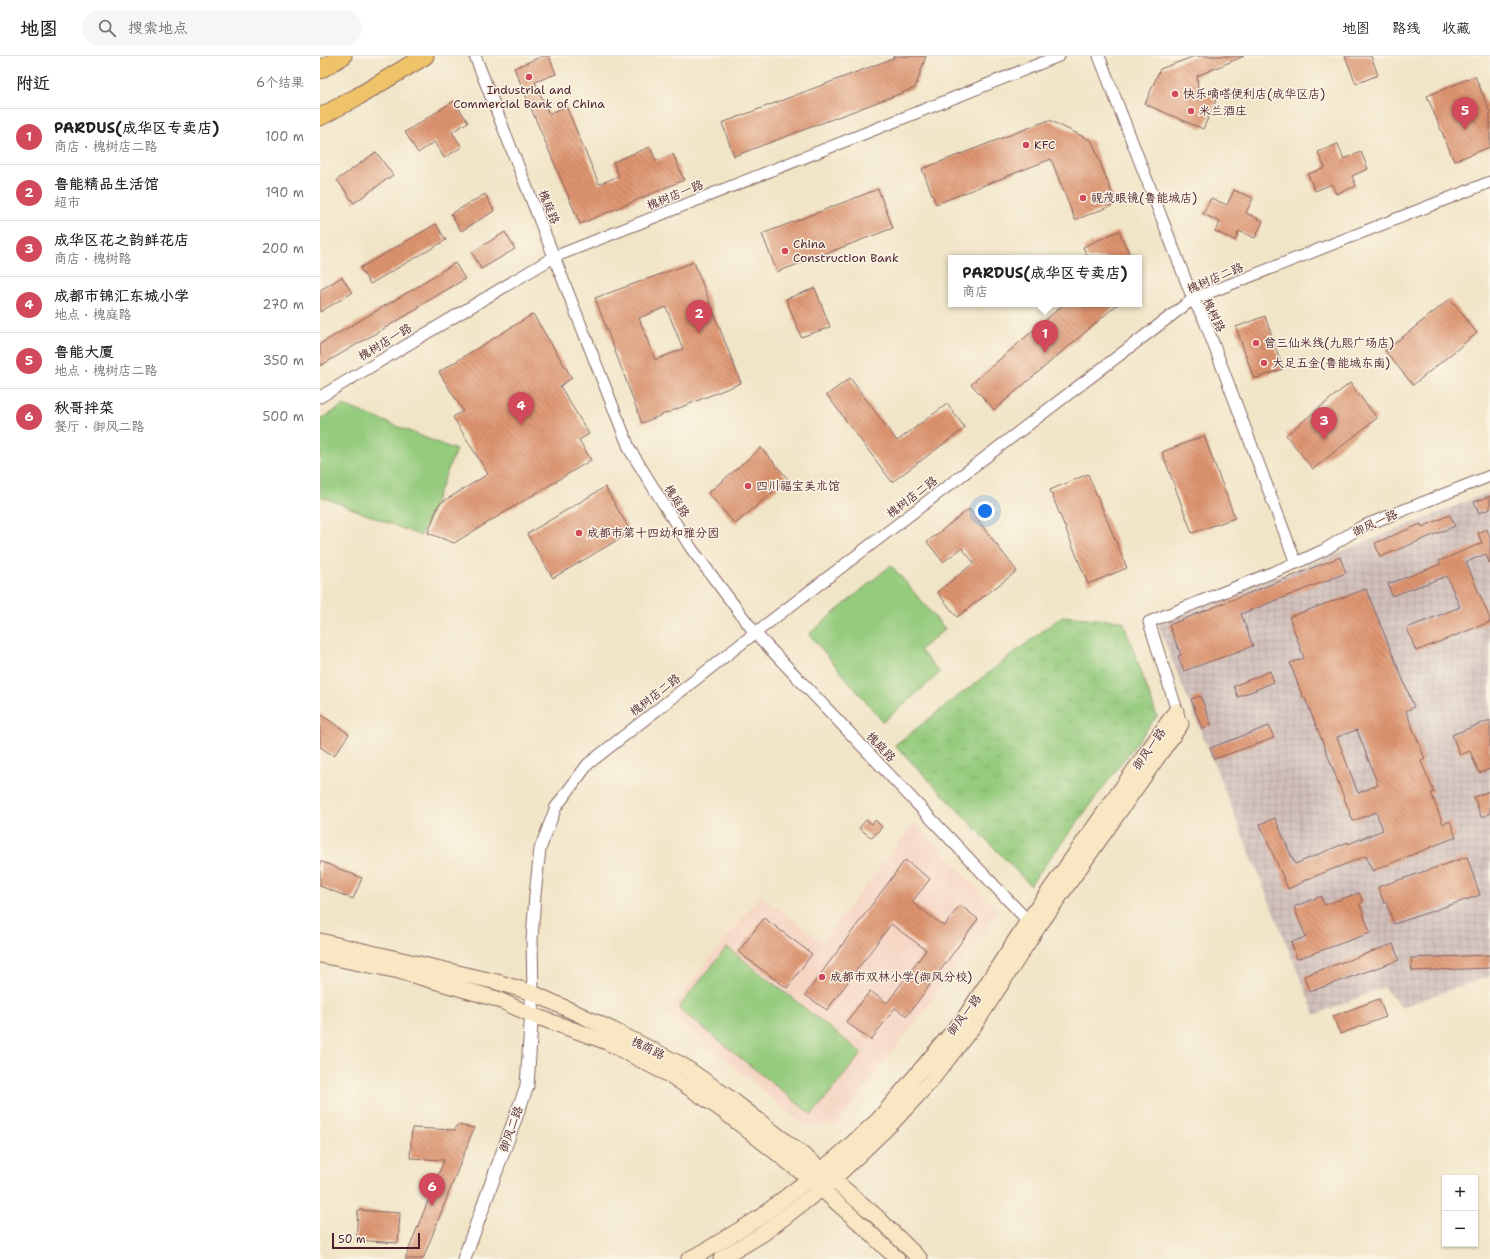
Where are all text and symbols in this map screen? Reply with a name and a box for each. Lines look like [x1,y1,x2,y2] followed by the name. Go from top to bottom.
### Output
[82,10,362,46] search box
[20,16,58,41] text: 地图
[96,17,118,39] icon: search
[128,18,188,38] text: 搜索地点
[1342,19,1370,37] text: 地图
[1392,19,1420,37] text: 路线
[1442,19,1470,37] text: 收藏
[16,72,50,94] text: 附近
[524,72,534,82] marker: Industrial and Commercial Bank of China
[256,74,304,91] text: 6个结果
[453,82,605,112] place label: Industrial and Commercial Bank of China
[1183,86,1325,102] place label: 快乐嘀嗒便利店(成华区店)
[1170,89,1180,99] marker: 快乐嘀嗒便利店(成华区店)
[1452,97,1478,130] pin: 5
[1199,103,1247,119] place label: 米兰酒庄
[1186,106,1196,116] marker: 米兰酒庄
[54,118,219,138] text: PARDUS(成华区专卖店)
[26,128,32,145] text: 1
[265,128,304,145] text: 100 m
[1034,137,1055,153] place label: KFC
[54,138,158,155] text: 商店 · 槐树店二路
[1021,140,1031,150] marker: KFC
[54,174,159,194] text: 鲁能精品生活馆
[644,176,706,214] street label: 槐树店一路
[24,184,34,201] text: 2
[265,184,304,201] text: 190 m
[535,187,563,227] street label: 槐庭路
[1091,190,1197,206] place label: 视茂眼镜(鲁能城店)
[1078,193,1088,203] marker: 视茂眼镜(鲁能城店)
[54,194,80,211] text: 超市
[54,230,189,250] text: 成华区花之韵鲜花店
[793,236,899,266] place label: China Construction Bank
[24,240,34,257] text: 3
[262,240,304,257] text: 200 m
[780,246,790,256] marker: China Construction Bank
[54,250,132,267] text: 商店 · 槐树路
[948,255,1142,307] popup
[1184,259,1246,297] street label: 槐树店二路
[962,263,1128,283] text: PARDUS(成华区专卖店)
[962,283,988,300] text: 商店
[54,286,189,306] text: 成都市锦汇东城小学
[1199,295,1229,335] street label: 槐树路
[24,296,34,313] text: 4
[262,296,304,313] text: 270 m
[686,300,712,333] pin: 2
[54,306,132,323] text: 地点 · 槐庭路
[355,320,415,364] street label: 槐树店一路
[1032,320,1058,353] pin: 1
[1264,335,1394,351] place label: 曾三仙米线(九熙广场店)
[1251,338,1261,348] marker: 曾三仙米线(九熙广场店)
[54,342,114,362] text: 鲁能大厦
[25,352,33,369] text: 5
[263,352,304,369] text: 350 m
[1272,355,1390,371] place label: 大足五金(鲁能城东南)
[1259,358,1269,368] marker: 大足五金(鲁能城东南)
[54,362,158,379] text: 地点 · 槐树店二路
[508,392,534,425] pin: 4
[54,398,114,418] text: 秋哥拌菜
[1311,407,1337,440] pin: 3
[24,408,34,425] text: 6
[262,408,304,425] text: 500 m
[54,418,145,435] text: 餐厅 · 御风二路
[883,473,941,521] street label: 槐树店二路
[756,478,840,494] place label: 四川福宝美术馆
[661,481,693,521] street label: 槐庭路
[743,481,753,491] marker: 四川福宝美术馆
[975,501,995,521] your location
[1350,506,1400,540] street label: 御风一路
[587,525,719,541] place label: 成都市第十四幼和雅分园
[574,528,584,538] marker: 成都市第十四幼和雅分园
[626,670,684,720] street label: 槐树店二路
[1129,725,1169,773] street label: 御风一路
[863,728,899,766] street label: 槐庭路
[830,969,972,985] place label: 成都市双林小学(御风分校)
[817,972,827,982] marker: 成都市双林小学(御风分校)
[943,991,985,1039] street label: 御风一路
[628,1033,668,1063] street label: 槐荫路
[495,1104,527,1154] street label: 御风二路
[419,1173,445,1206] pin: 6
[1442,1175,1478,1247] map controls
[1442,1175,1478,1211] button: +
[1442,1211,1478,1247] button: −
[332,1231,420,1250] scale bar
[338,1232,366,1247] text: 50 m

